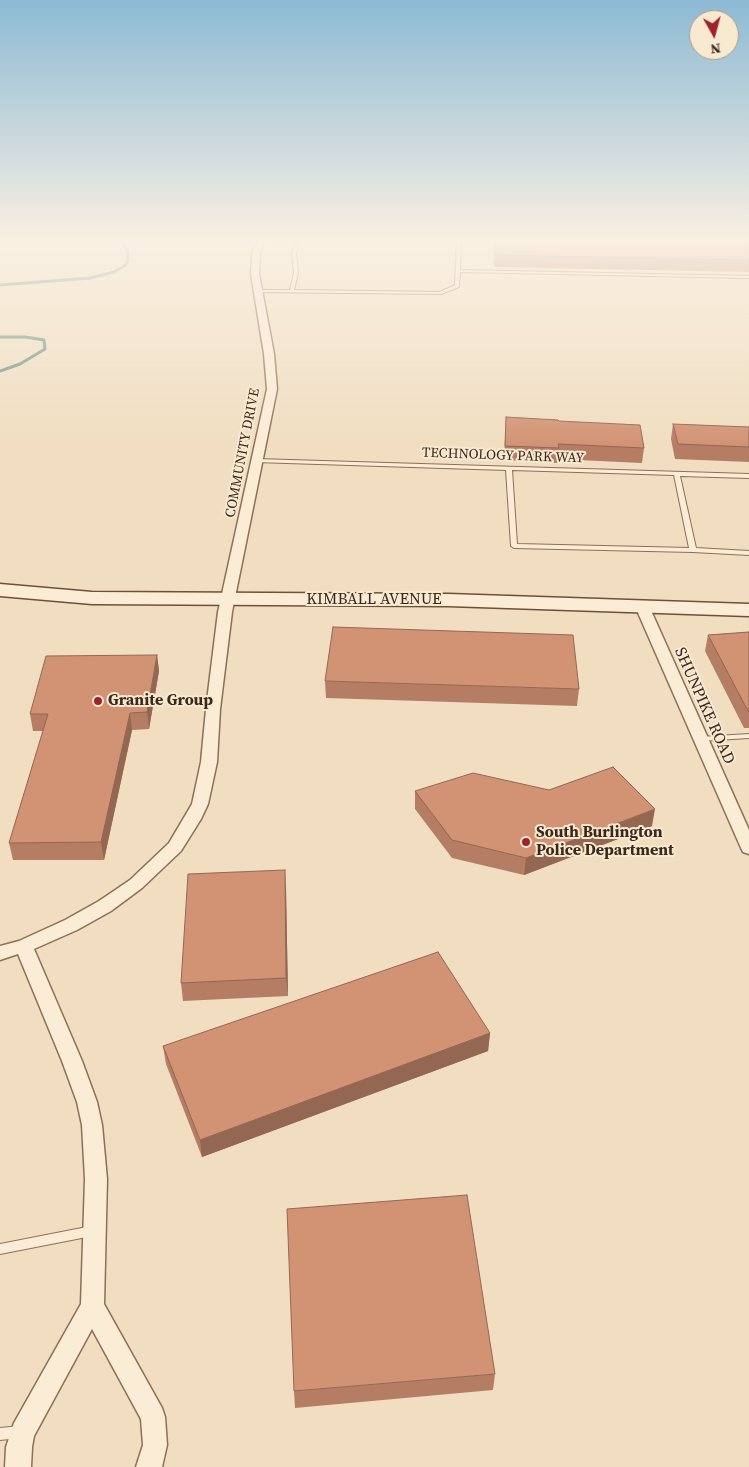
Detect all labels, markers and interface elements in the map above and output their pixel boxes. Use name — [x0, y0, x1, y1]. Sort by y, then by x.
north arrow — [689, 10, 739, 60]
text: N — [709, 38, 722, 59]
street label: COMMUNITY DRIVE — [222, 387, 264, 519]
street label: TECHNOLOGY PARK WAY — [422, 445, 584, 467]
street label: KIMBALL AVENUE — [306, 590, 442, 610]
street label: SHUNPIKE ROAD — [670, 645, 738, 767]
place label: Granite Group — [108, 691, 213, 711]
marker: Granite Group — [92, 695, 104, 707]
place label: South Burlington Police Department — [536, 823, 674, 861]
marker: South Burlington Police Department — [520, 836, 532, 848]

